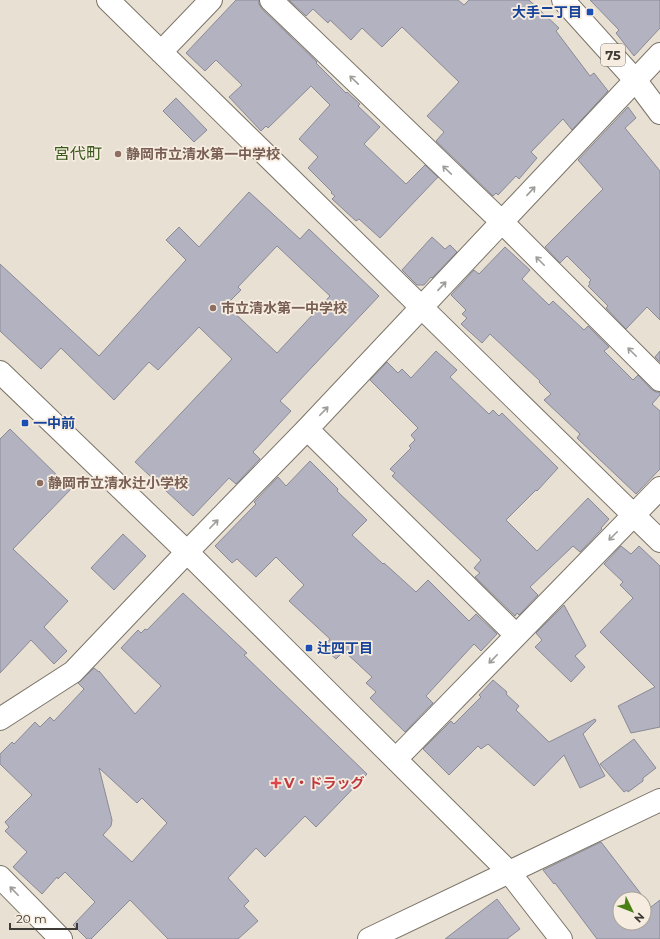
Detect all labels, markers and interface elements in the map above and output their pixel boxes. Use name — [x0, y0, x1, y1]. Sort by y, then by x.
place label: 大手二丁目 — [512, 3, 582, 21]
marker: 大手二丁目 — [585, 7, 595, 17]
road number: 75 — [601, 44, 625, 66]
one-way arrow — [349, 75, 359, 85]
district label: 宮代町 — [54, 144, 102, 163]
place label: 静岡市立清水第一中学校 — [126, 145, 280, 163]
marker: 静岡市立清水第一中学校 — [113, 149, 123, 159]
one-way arrow — [442, 165, 452, 175]
one-way arrow — [526, 186, 536, 196]
one-way arrow — [535, 256, 545, 266]
one-way arrow — [437, 281, 447, 291]
place label: 市立清水第一中学校 — [221, 299, 347, 317]
marker: 市立清水第一中学校 — [208, 303, 218, 313]
one-way arrow — [627, 347, 637, 357]
one-way arrow — [319, 406, 329, 416]
place label: 一中前 — [33, 414, 75, 432]
marker: 一中前 — [20, 418, 30, 428]
place label: 静岡市立清水辻小学校 — [48, 474, 188, 492]
marker: 静岡市立清水辻小学校 — [35, 478, 45, 488]
one-way arrow — [209, 519, 219, 529]
one-way arrow — [608, 531, 618, 541]
place label: 辻四丁目 — [317, 639, 373, 657]
marker: 辻四丁目 — [304, 643, 314, 653]
one-way arrow — [488, 654, 498, 664]
place label: V・ドラッグ — [283, 774, 364, 792]
marker: V・ドラッグ — [271, 778, 281, 788]
one-way arrow — [9, 886, 19, 896]
north arrow — [612, 891, 652, 931]
scale bar — [10, 905, 77, 931]
text: N — [631, 910, 647, 926]
text: 20 m — [16, 911, 47, 926]

